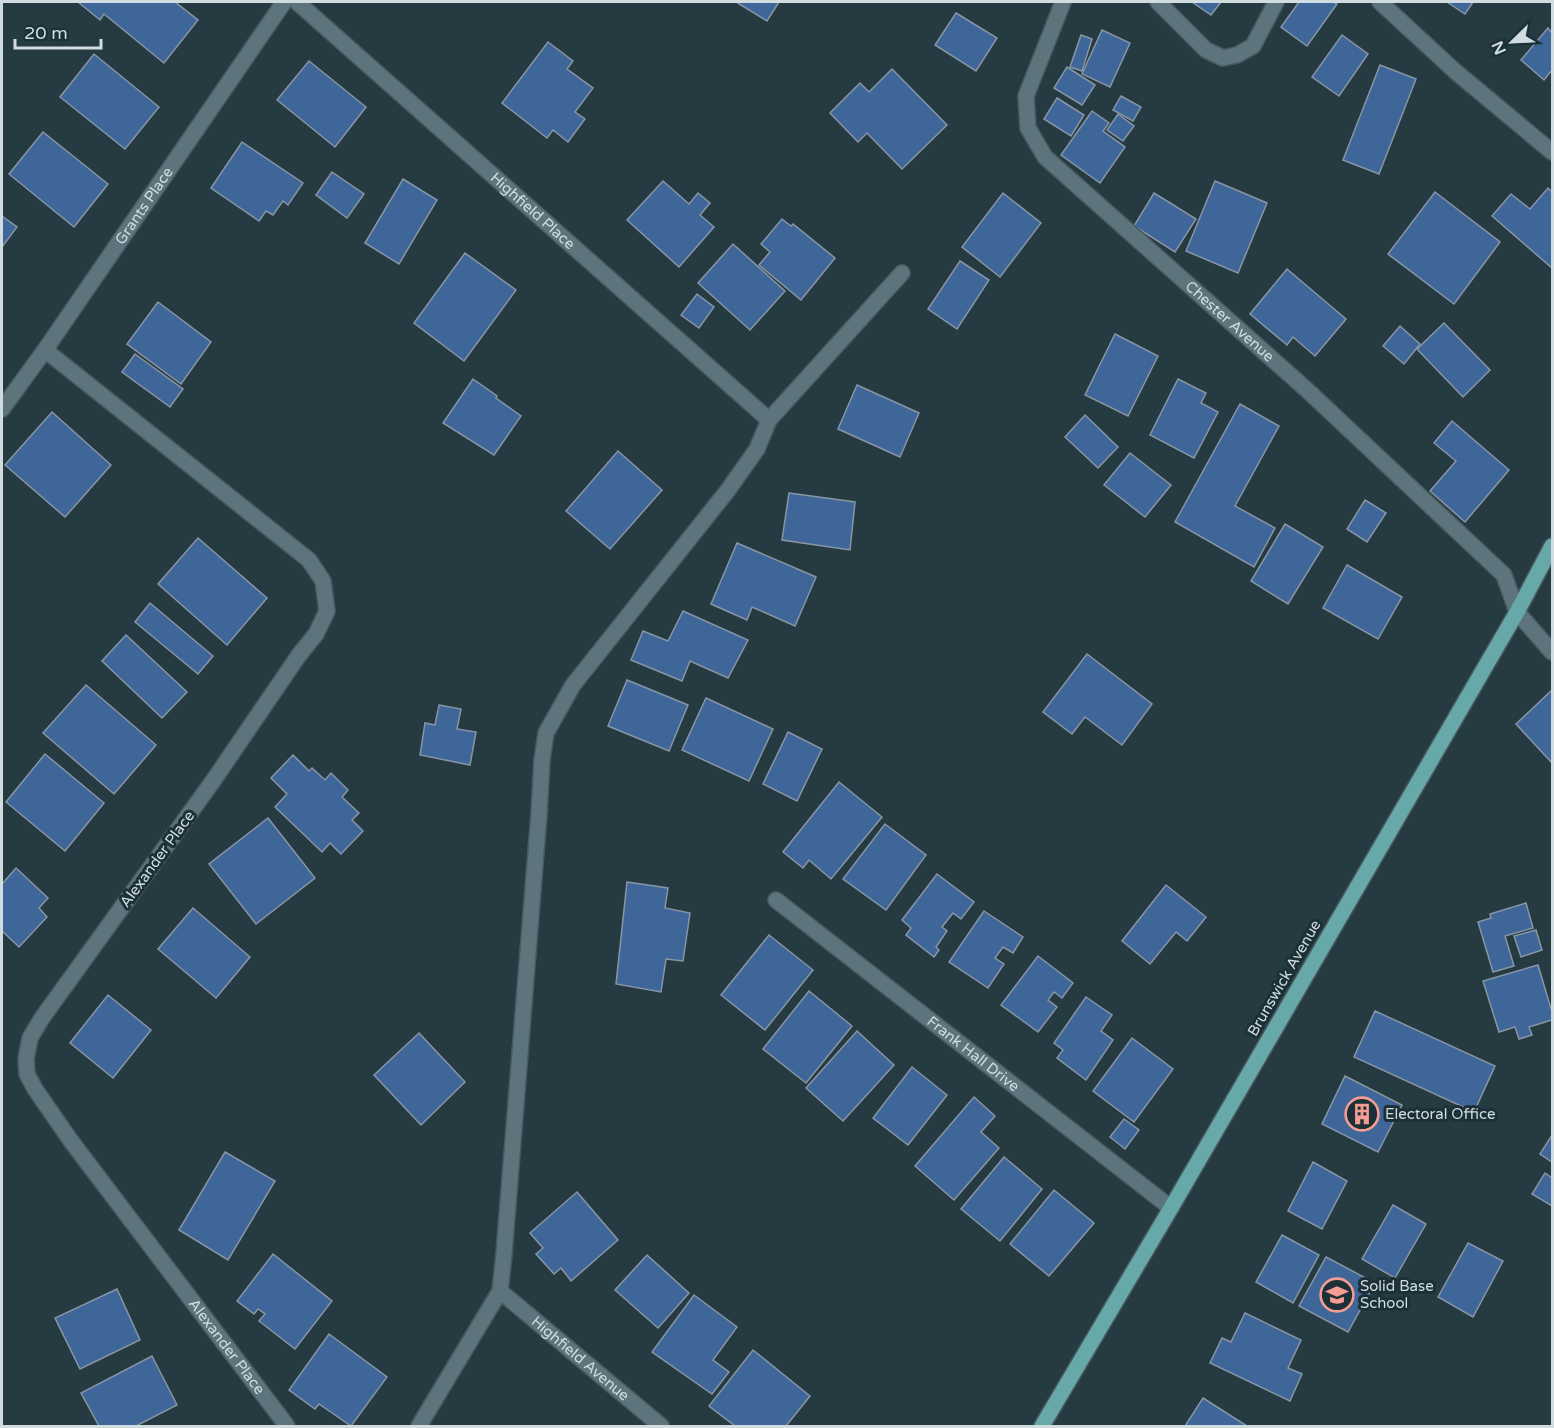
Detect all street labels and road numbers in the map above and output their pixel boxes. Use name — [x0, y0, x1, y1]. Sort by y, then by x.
street label: Grants Place — [111, 164, 177, 248]
street label: Highfield Place — [487, 169, 579, 253]
street label: Chester Avenue — [1182, 277, 1278, 366]
street label: Alexander Place — [116, 807, 198, 911]
street label: Brunswick Avenue — [1243, 917, 1325, 1039]
street label: Frank Hall Drive — [923, 1012, 1023, 1095]
street label: Alexander Place — [185, 1295, 269, 1398]
street label: Highfield Avenue — [528, 1312, 633, 1405]

